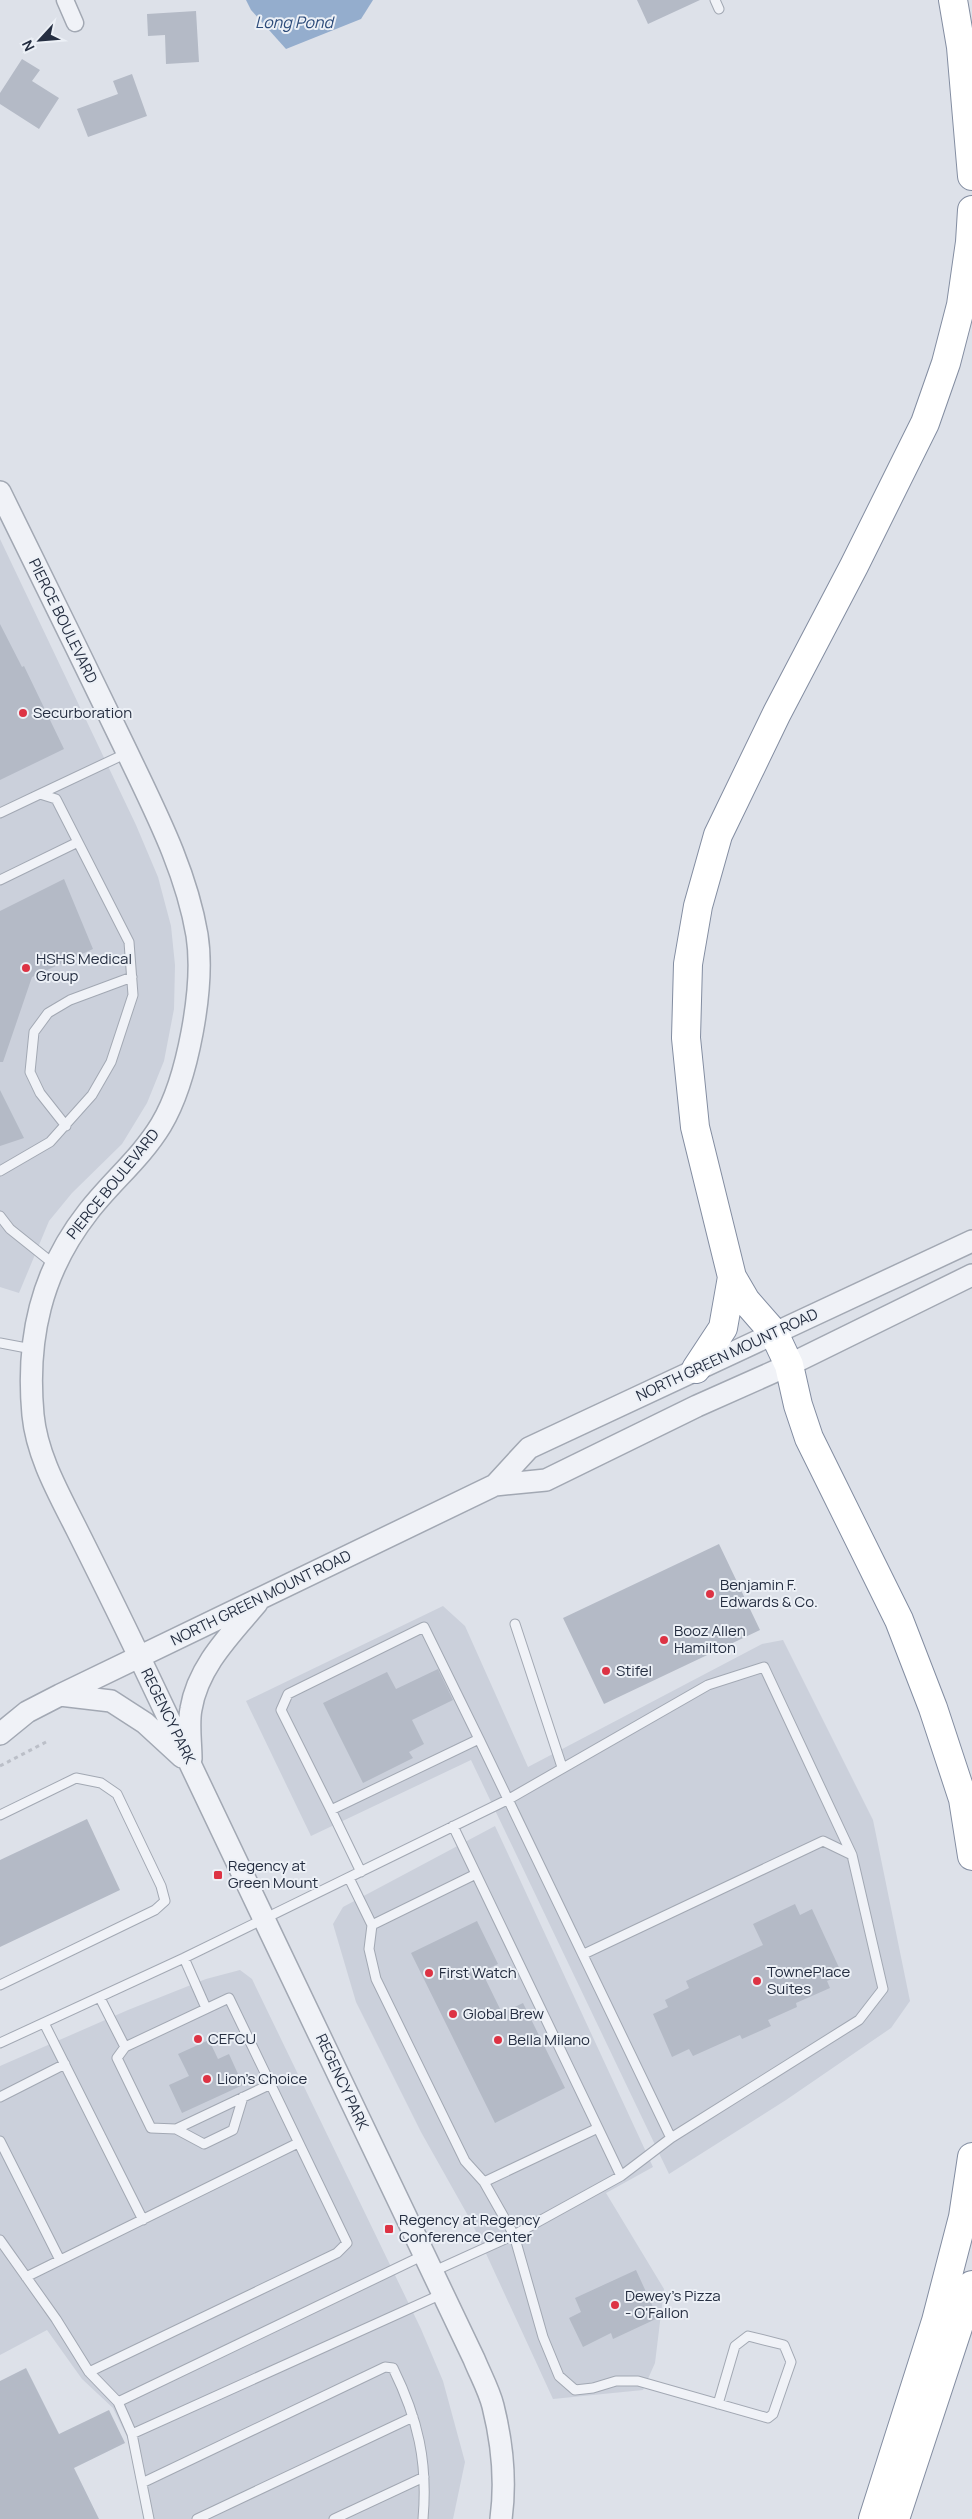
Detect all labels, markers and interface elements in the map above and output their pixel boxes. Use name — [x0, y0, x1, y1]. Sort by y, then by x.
water label: Long Pond — [255, 11, 335, 33]
north arrow — [15, 15, 65, 65]
text: N — [17, 37, 39, 55]
street label: PIERCE BOULEVARD — [24, 555, 103, 687]
place label: Securboration — [33, 702, 132, 723]
marker: Securboration — [17, 707, 29, 719]
place label: HSHS Medical Group — [36, 948, 132, 986]
marker: HSHS Medical Group — [20, 962, 32, 974]
street label: PIERCE BOULEVARD — [61, 1124, 164, 1243]
street label: NORTH GREEN MOUNT ROAD — [632, 1303, 821, 1406]
street label: NORTH GREEN MOUNT ROAD — [167, 1545, 355, 1651]
place label: Benjamin F. Edwards & Co. — [720, 1574, 818, 1612]
marker: Benjamin F. Edwards & Co. — [704, 1588, 716, 1600]
place label: Booz Allen Hamilton — [674, 1620, 746, 1658]
marker: Booz Allen Hamilton — [658, 1634, 670, 1646]
place label: Stifel — [616, 1660, 652, 1681]
street label: REGENCY PARK — [136, 1664, 201, 1767]
marker: Stifel — [600, 1665, 612, 1677]
place label: Regency at Green Mount — [228, 1855, 318, 1893]
marker: Regency at Green Mount — [212, 1869, 224, 1881]
place label: TownePlace Suites — [767, 1961, 850, 1999]
place label: First Watch — [439, 1962, 517, 1983]
marker: First Watch — [423, 1967, 435, 1979]
marker: TownePlace Suites — [751, 1975, 763, 1987]
place label: Global Brew — [463, 2003, 545, 2024]
marker: Global Brew — [447, 2008, 459, 2020]
place label: CEFCU — [208, 2028, 256, 2049]
place label: Bella Milano — [508, 2029, 590, 2050]
street label: REGENCY PARK — [311, 2030, 374, 2134]
marker: CEFCU — [192, 2033, 204, 2045]
marker: Bella Milano — [492, 2034, 504, 2046]
place label: Lion's Choice — [217, 2068, 307, 2089]
marker: Lion's Choice — [201, 2073, 213, 2085]
place label: Regency at Regency Conference Center — [399, 2209, 540, 2247]
marker: Regency at Regency Conference Center — [383, 2223, 395, 2235]
place label: Dewey's Pizza - O'Fallon — [625, 2285, 721, 2323]
marker: Dewey's Pizza - O'Fallon — [609, 2299, 621, 2311]

